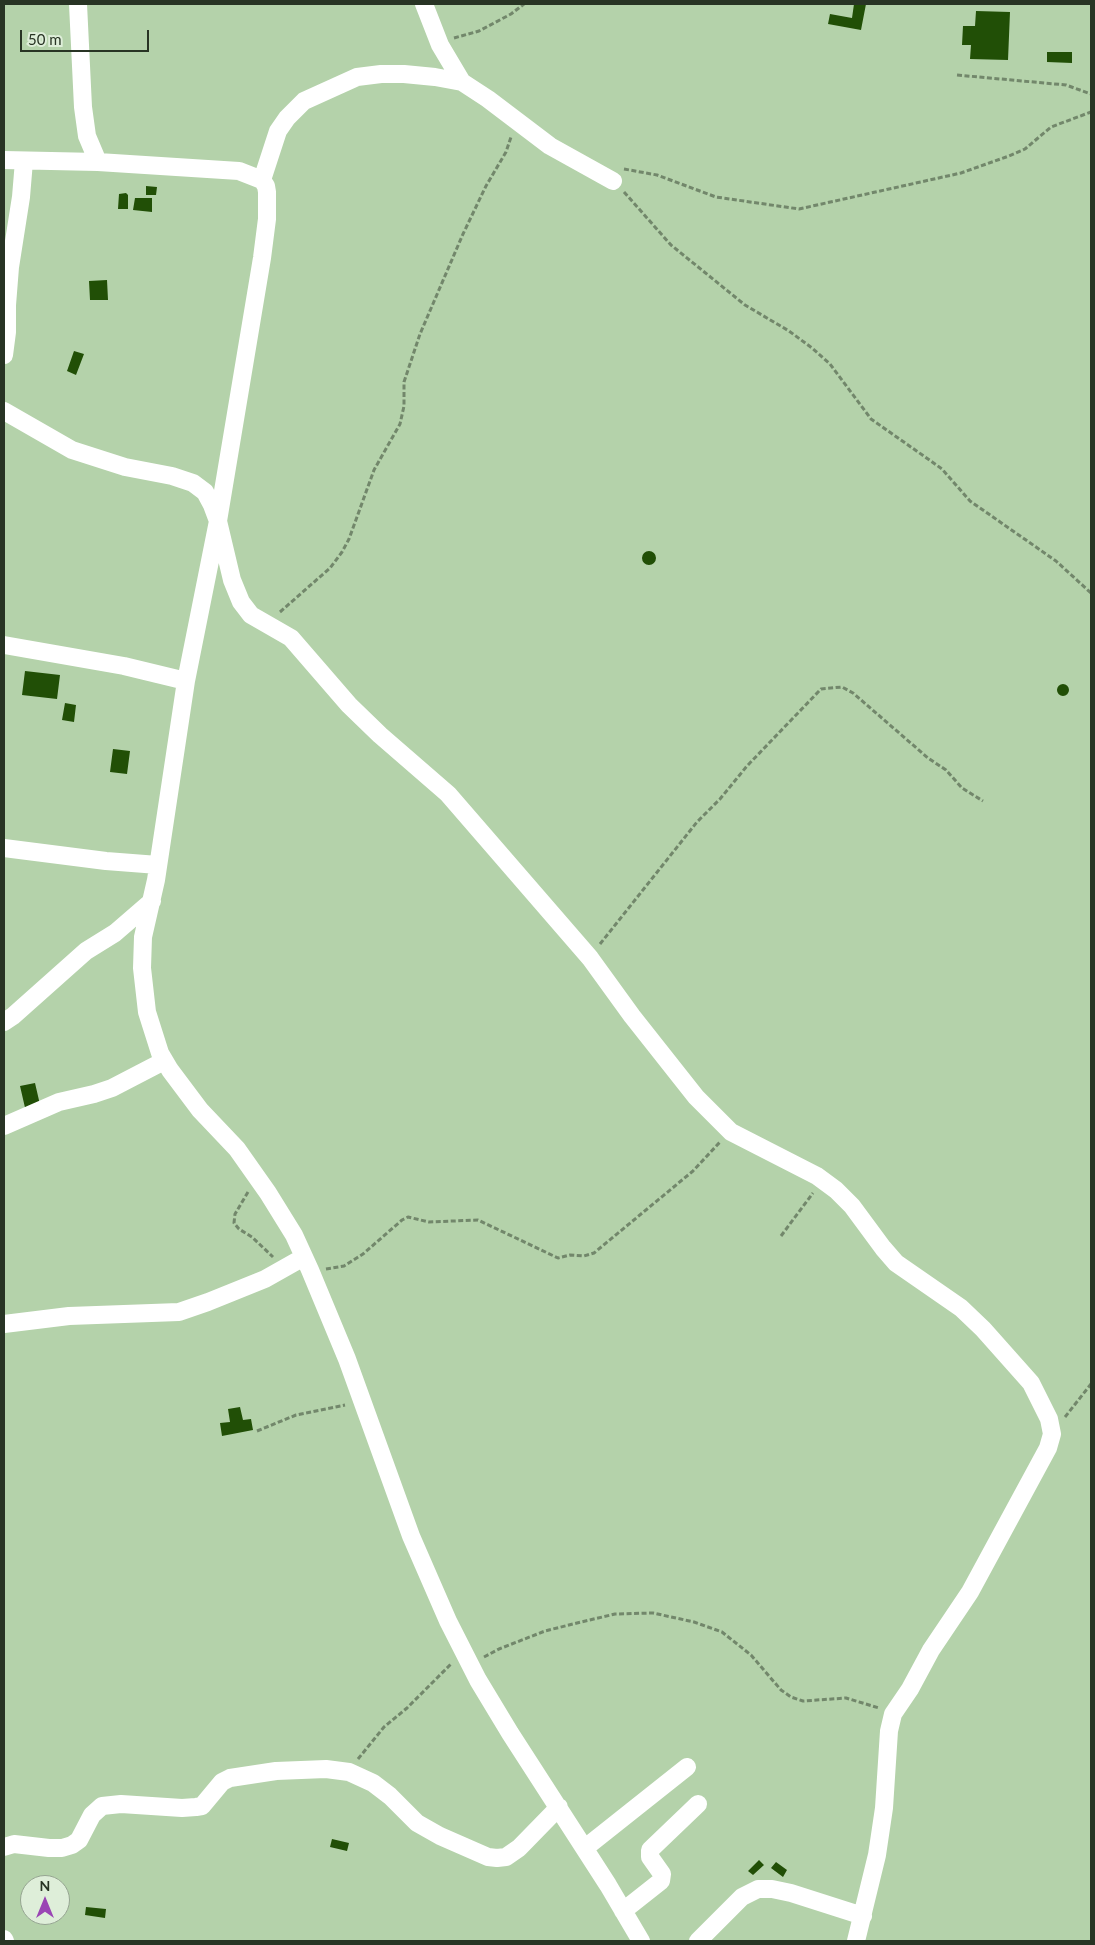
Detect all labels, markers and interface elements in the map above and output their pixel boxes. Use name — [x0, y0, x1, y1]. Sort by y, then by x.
scale bar — [22, 20, 151, 52]
text: 50 m — [28, 30, 62, 48]
north arrow — [20, 1875, 70, 1925]
text: N — [40, 1877, 50, 1894]

